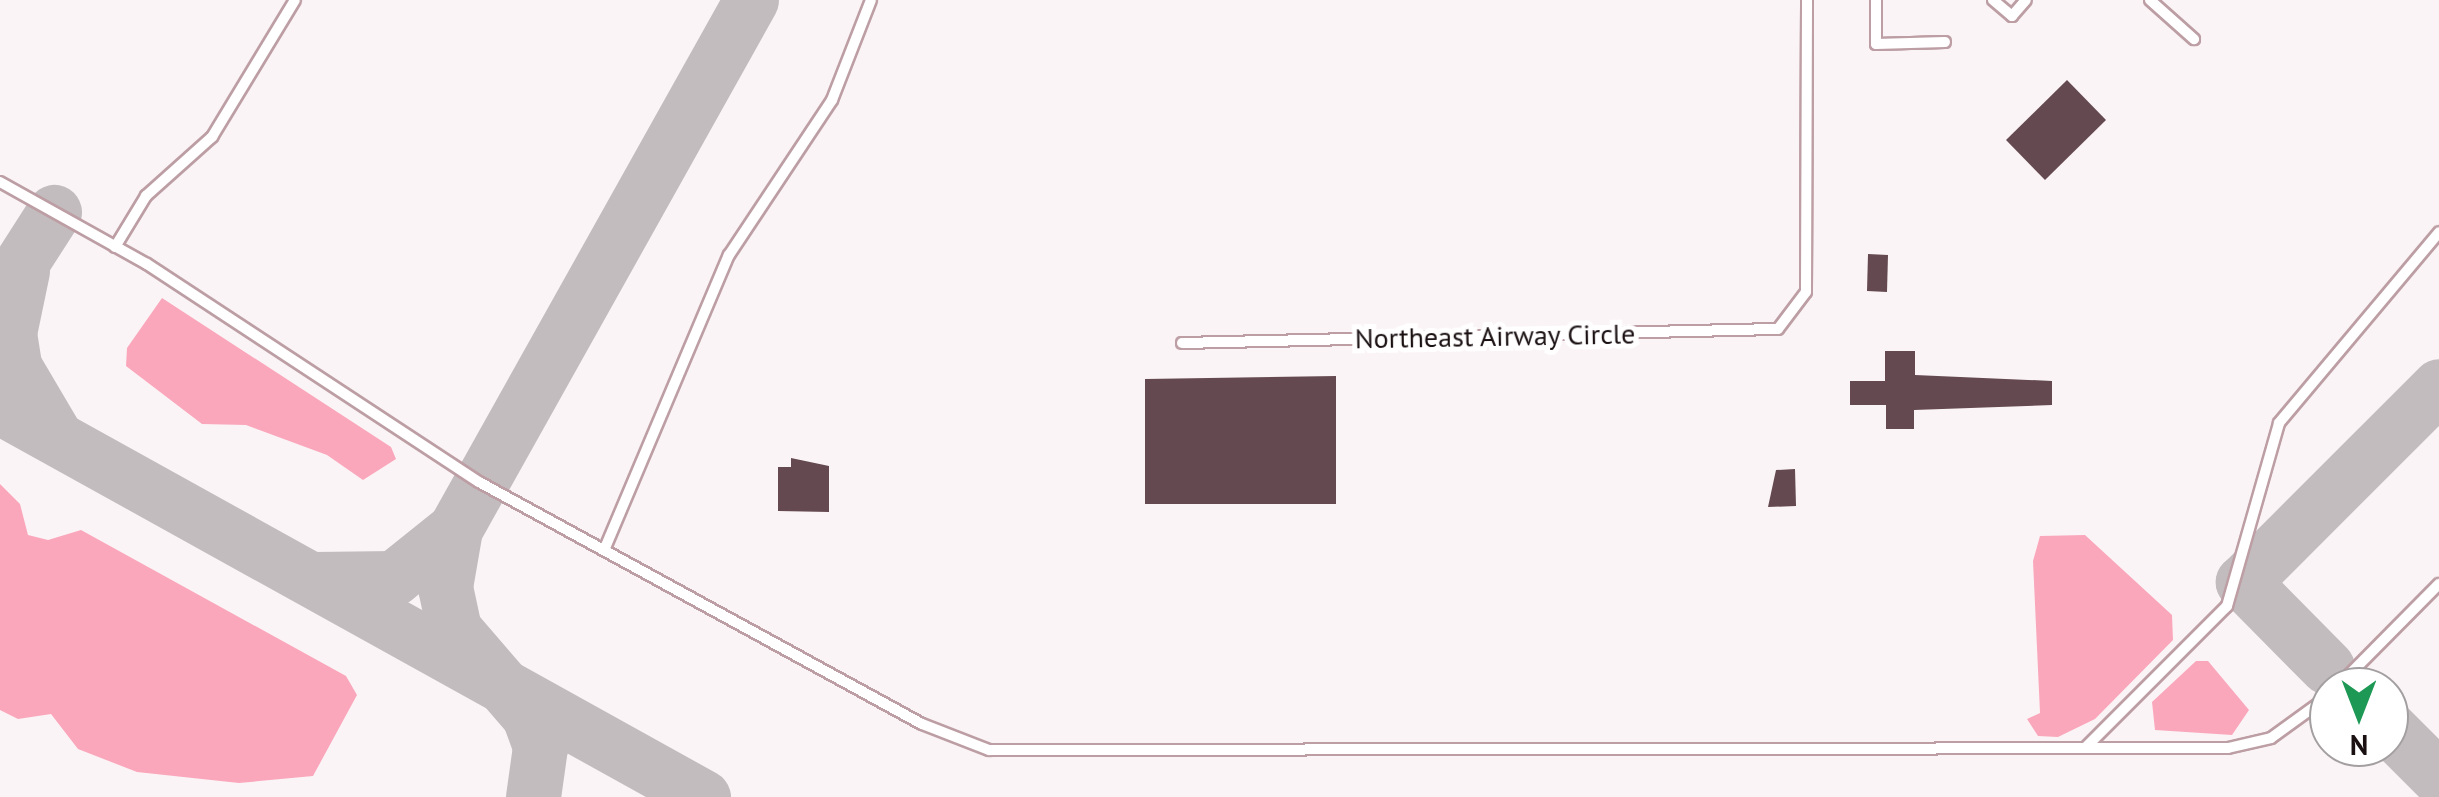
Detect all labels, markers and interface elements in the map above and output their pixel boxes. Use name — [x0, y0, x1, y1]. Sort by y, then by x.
street label: Northeast Airway Circle — [1354, 317, 1636, 355]
north arrow — [2309, 667, 2409, 767]
text: N — [2350, 727, 2368, 764]

